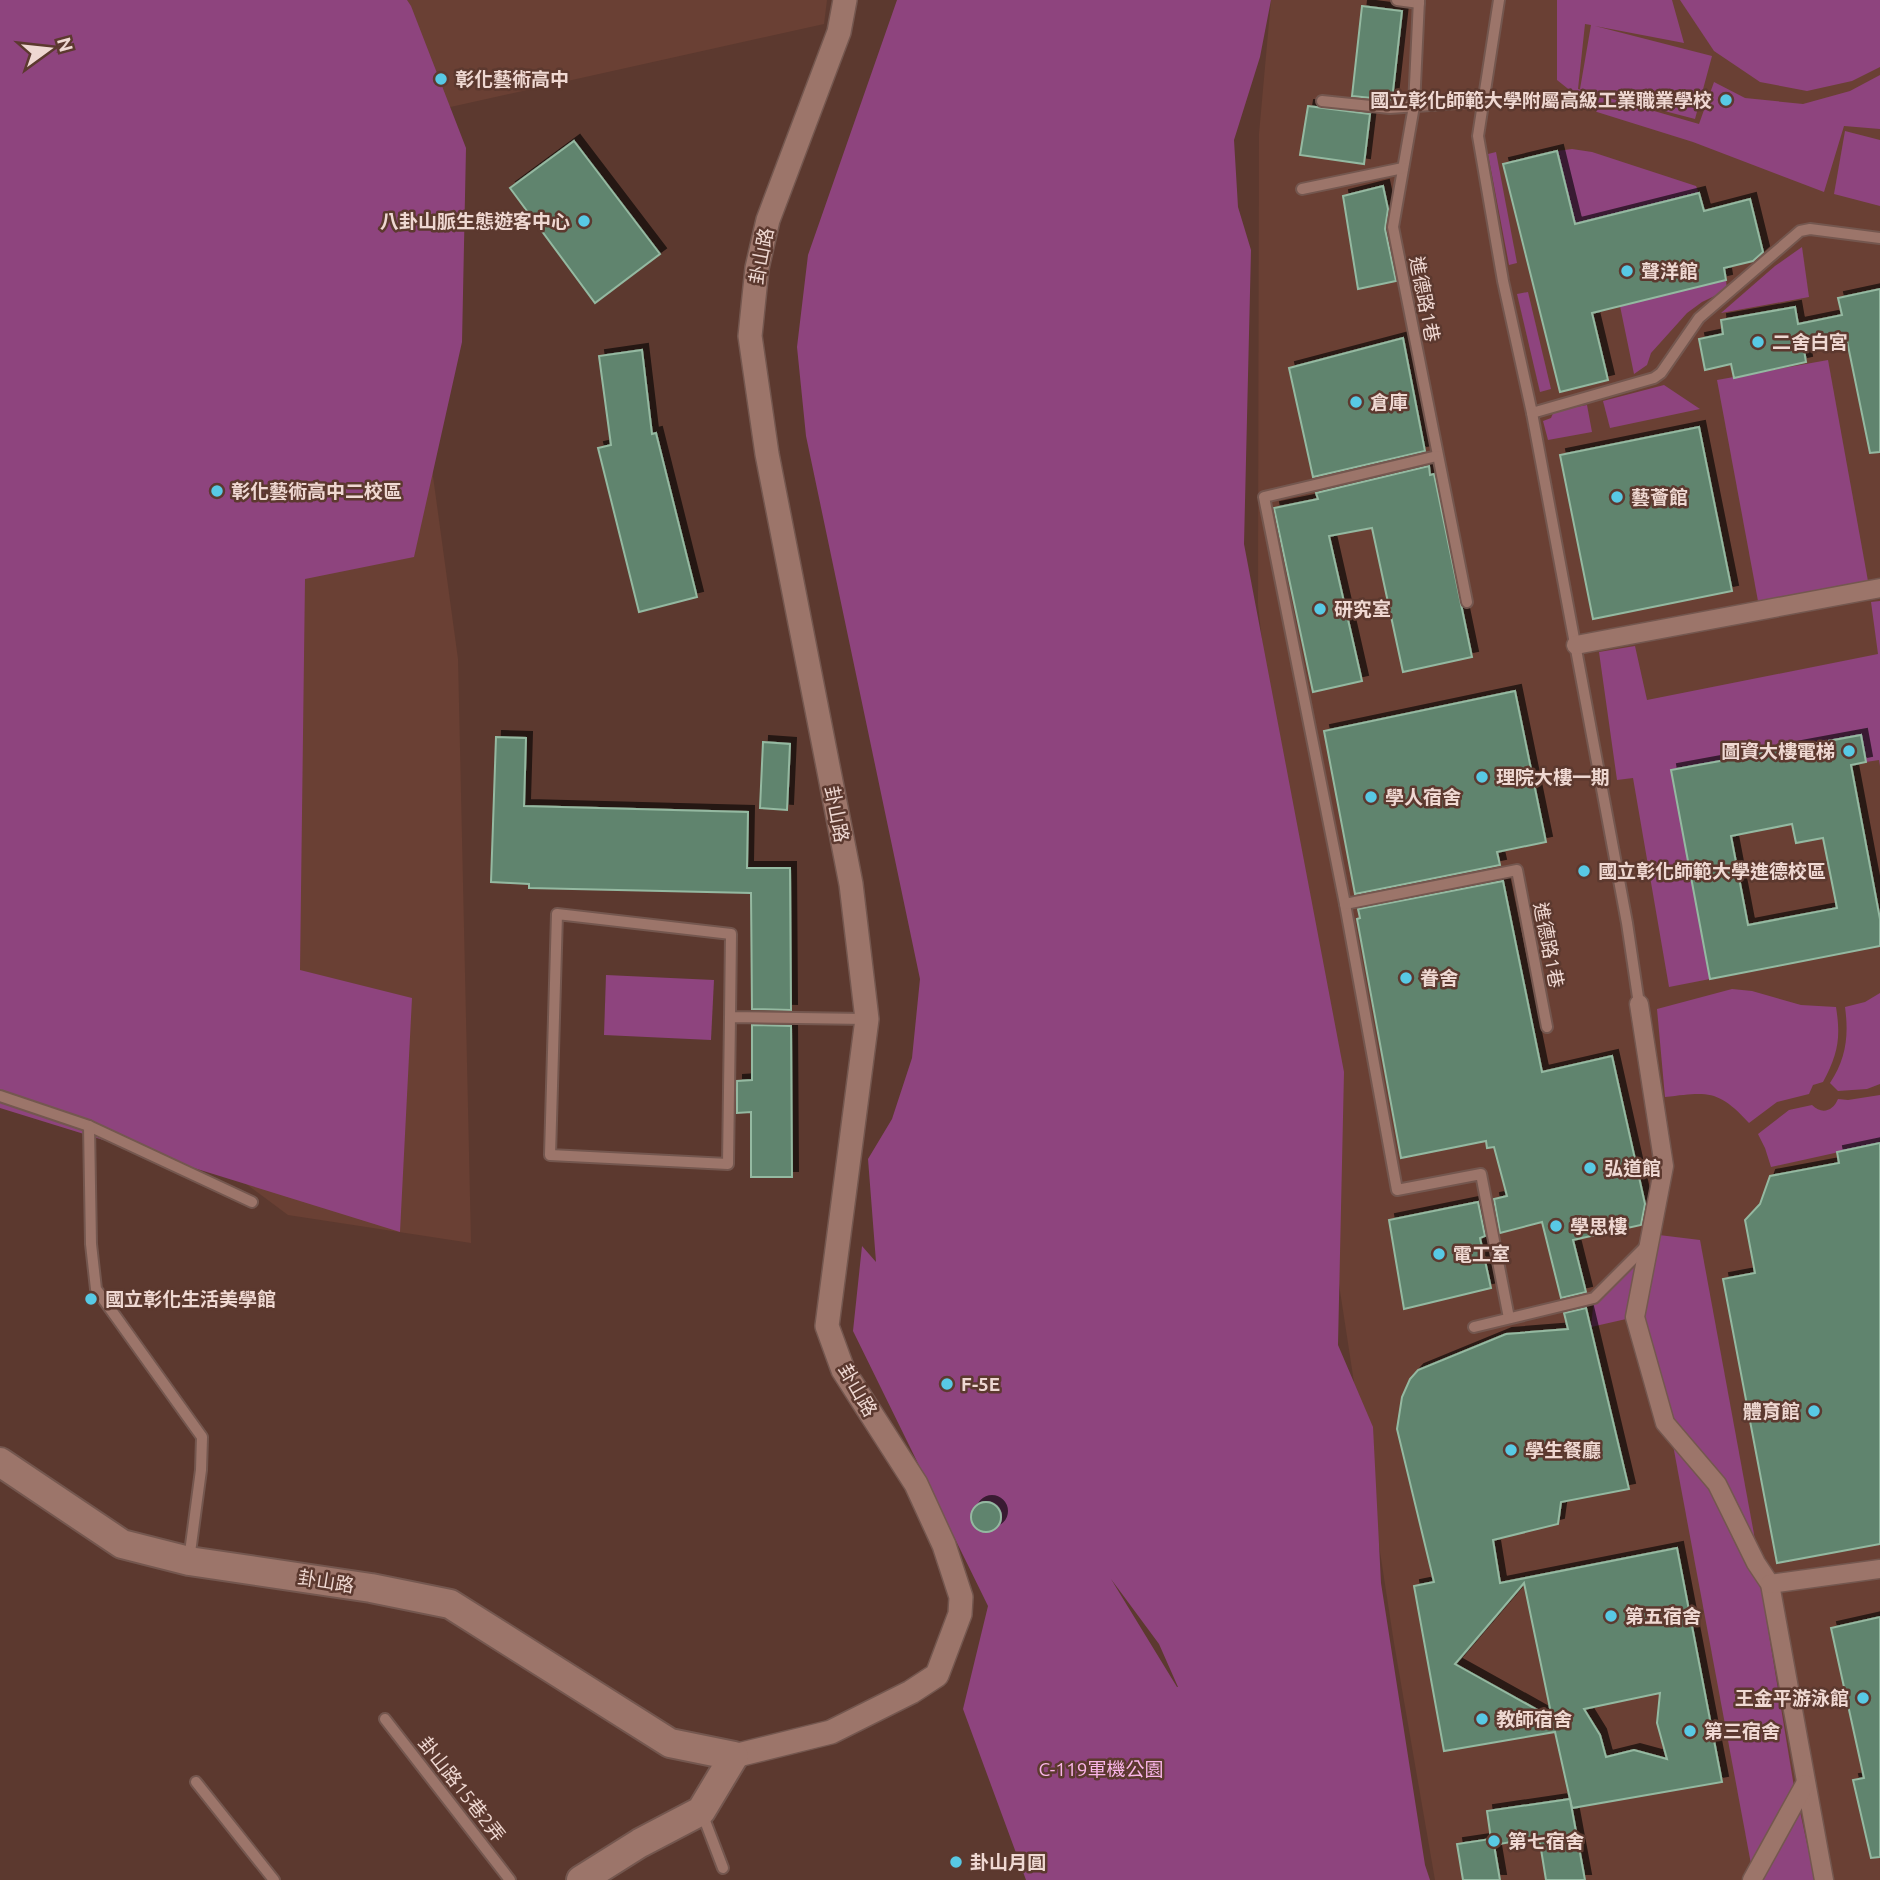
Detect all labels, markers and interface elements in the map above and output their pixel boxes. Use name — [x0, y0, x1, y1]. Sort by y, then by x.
north arrow — [14, 14, 84, 84]
text: N — [53, 35, 78, 54]
place label: 彰化藝術高中 — [455, 68, 569, 90]
marker: 彰化藝術高中 — [433, 71, 449, 87]
place label: 國立彰化師範大學附屬高級工業職業學校 — [1370, 89, 1712, 111]
marker: 國立彰化師範大學附屬高級工業職業學校 — [1718, 92, 1734, 108]
place label: 八卦山脈生態遊客中心 — [380, 210, 570, 232]
marker: 八卦山脈生態遊客中心 — [576, 213, 592, 229]
street label: 卦山路 — [745, 226, 777, 286]
street label: 進德路1巷 — [1406, 254, 1444, 344]
place label: 聲洋館 — [1641, 260, 1698, 282]
marker: 聲洋館 — [1619, 263, 1635, 279]
place label: 二舍白宮 — [1772, 331, 1848, 353]
marker: 二舍白宮 — [1750, 334, 1766, 350]
place label: 倉庫 — [1370, 391, 1408, 413]
marker: 倉庫 — [1348, 394, 1364, 410]
place label: 彰化藝術高中二校區 — [231, 480, 402, 502]
marker: 彰化藝術高中二校區 — [209, 483, 225, 499]
place label: 藝薈館 — [1631, 486, 1688, 508]
marker: 藝薈館 — [1609, 489, 1625, 505]
place label: 研究室 — [1334, 598, 1391, 620]
marker: 研究室 — [1312, 601, 1328, 617]
place label: 圖資大樓電梯 — [1721, 740, 1835, 762]
marker: 圖資大樓電梯 — [1841, 743, 1857, 759]
place label: 理院大樓一期 — [1496, 766, 1610, 788]
marker: 理院大樓一期 — [1474, 769, 1490, 785]
street label: 卦山路 — [821, 784, 853, 844]
place label: 學人宿舍 — [1385, 786, 1461, 808]
marker: 學人宿舍 — [1363, 789, 1379, 805]
place label: 國立彰化師範大學進德校區 — [1598, 860, 1826, 882]
marker: 國立彰化師範大學進德校區 — [1576, 863, 1592, 879]
street label: 進德路1巷 — [1530, 900, 1568, 990]
place label: 眷舍 — [1420, 967, 1458, 989]
marker: 眷舍 — [1398, 970, 1414, 986]
place label: 弘道館 — [1604, 1157, 1661, 1179]
marker: 弘道館 — [1582, 1160, 1598, 1176]
place label: 學思樓 — [1570, 1215, 1627, 1237]
marker: 學思樓 — [1548, 1218, 1564, 1234]
place label: 電工室 — [1453, 1243, 1510, 1265]
marker: 電工室 — [1431, 1246, 1447, 1262]
place label: 國立彰化生活美學館 — [105, 1288, 276, 1310]
marker: 國立彰化生活美學館 — [83, 1291, 99, 1307]
street label: 卦山路 — [834, 1360, 882, 1420]
place label: F-5E — [961, 1373, 1000, 1395]
marker: F-5E — [939, 1376, 955, 1392]
place label: 體育館 — [1743, 1400, 1800, 1422]
marker: 體育館 — [1806, 1403, 1822, 1419]
place label: 學生餐廳 — [1525, 1439, 1601, 1461]
marker: 學生餐廳 — [1503, 1442, 1519, 1458]
street label: 卦山路 — [296, 1566, 356, 1596]
place label: 第五宿舍 — [1625, 1605, 1701, 1627]
marker: 第五宿舍 — [1603, 1608, 1619, 1624]
place label: 王金平游泳館 — [1735, 1687, 1849, 1709]
marker: 王金平游泳館 — [1855, 1690, 1871, 1706]
place label: 教師宿舍 — [1496, 1708, 1572, 1730]
marker: 教師宿舍 — [1474, 1711, 1490, 1727]
place label: 第三宿舍 — [1704, 1720, 1780, 1742]
marker: 第三宿舍 — [1682, 1723, 1698, 1739]
street label: 卦山路15巷2弄 — [414, 1732, 510, 1846]
park label: C-119軍機公園 — [1039, 1758, 1163, 1780]
place label: 第七宿舍 — [1508, 1830, 1584, 1852]
marker: 第七宿舍 — [1486, 1833, 1502, 1849]
place label: 卦山月圓 — [970, 1851, 1046, 1873]
marker: 卦山月圓 — [948, 1854, 964, 1870]

